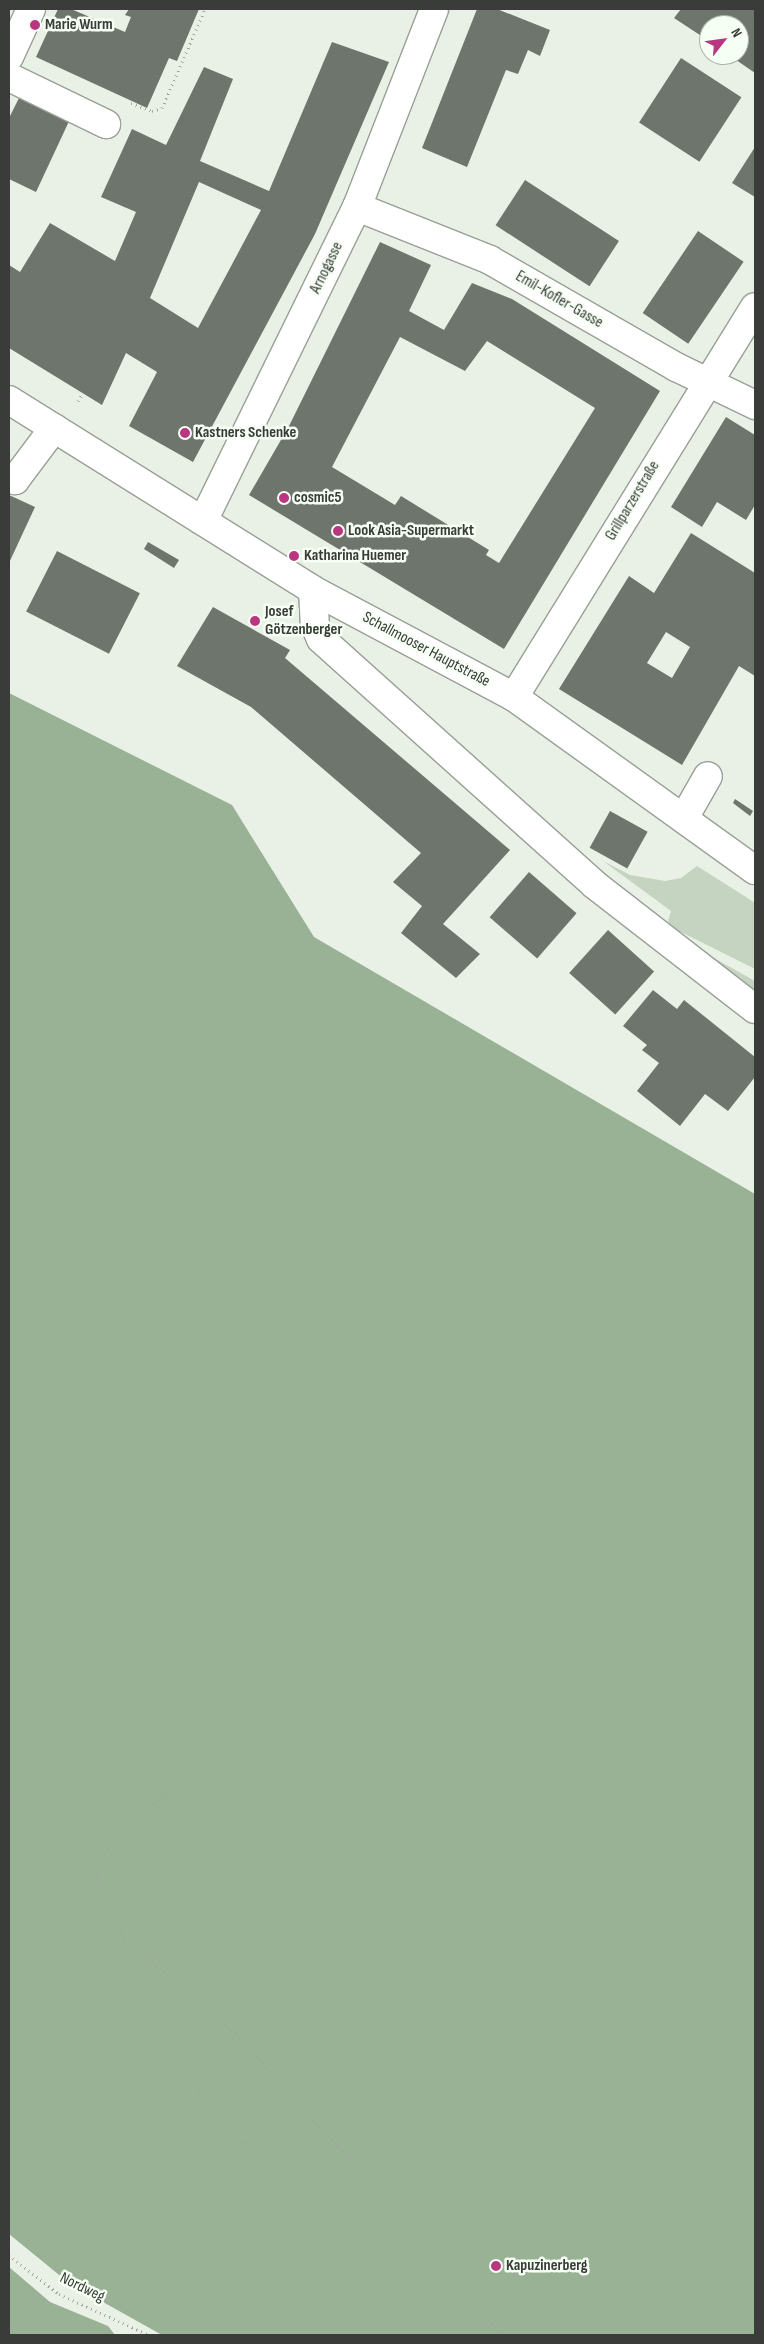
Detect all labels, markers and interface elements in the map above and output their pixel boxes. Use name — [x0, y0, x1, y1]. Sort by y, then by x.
place label: Marie Wurm — [45, 15, 113, 35]
north arrow — [699, 15, 749, 65]
marker: Marie Wurm — [29, 19, 41, 31]
text: N — [727, 25, 746, 40]
street label: Arnogasse — [306, 239, 348, 297]
street label: Emil-Kofler-Gasse — [512, 267, 606, 333]
place label: Kastners Schenke — [195, 423, 296, 443]
marker: Kastners Schenke — [179, 427, 191, 439]
street label: Grillparzerstraße — [602, 458, 664, 544]
place label: cosmic5 — [294, 488, 341, 508]
marker: cosmic5 — [278, 492, 290, 504]
place label: Look Asia-Supermarkt — [348, 521, 474, 541]
marker: Look Asia-Supermarkt — [332, 525, 344, 537]
place label: Katharina Huemer — [304, 546, 406, 566]
marker: Katharina Huemer — [288, 550, 300, 562]
place label: Josef Götzenberger — [265, 602, 342, 640]
street label: Schallmooser Hauptstraße — [359, 608, 493, 692]
marker: Josef Götzenberger — [249, 615, 261, 627]
place label: Kapuzinerberg — [506, 2256, 588, 2276]
marker: Kapuzinerberg — [490, 2260, 502, 2272]
street label: Nordweg — [56, 2269, 108, 2307]

